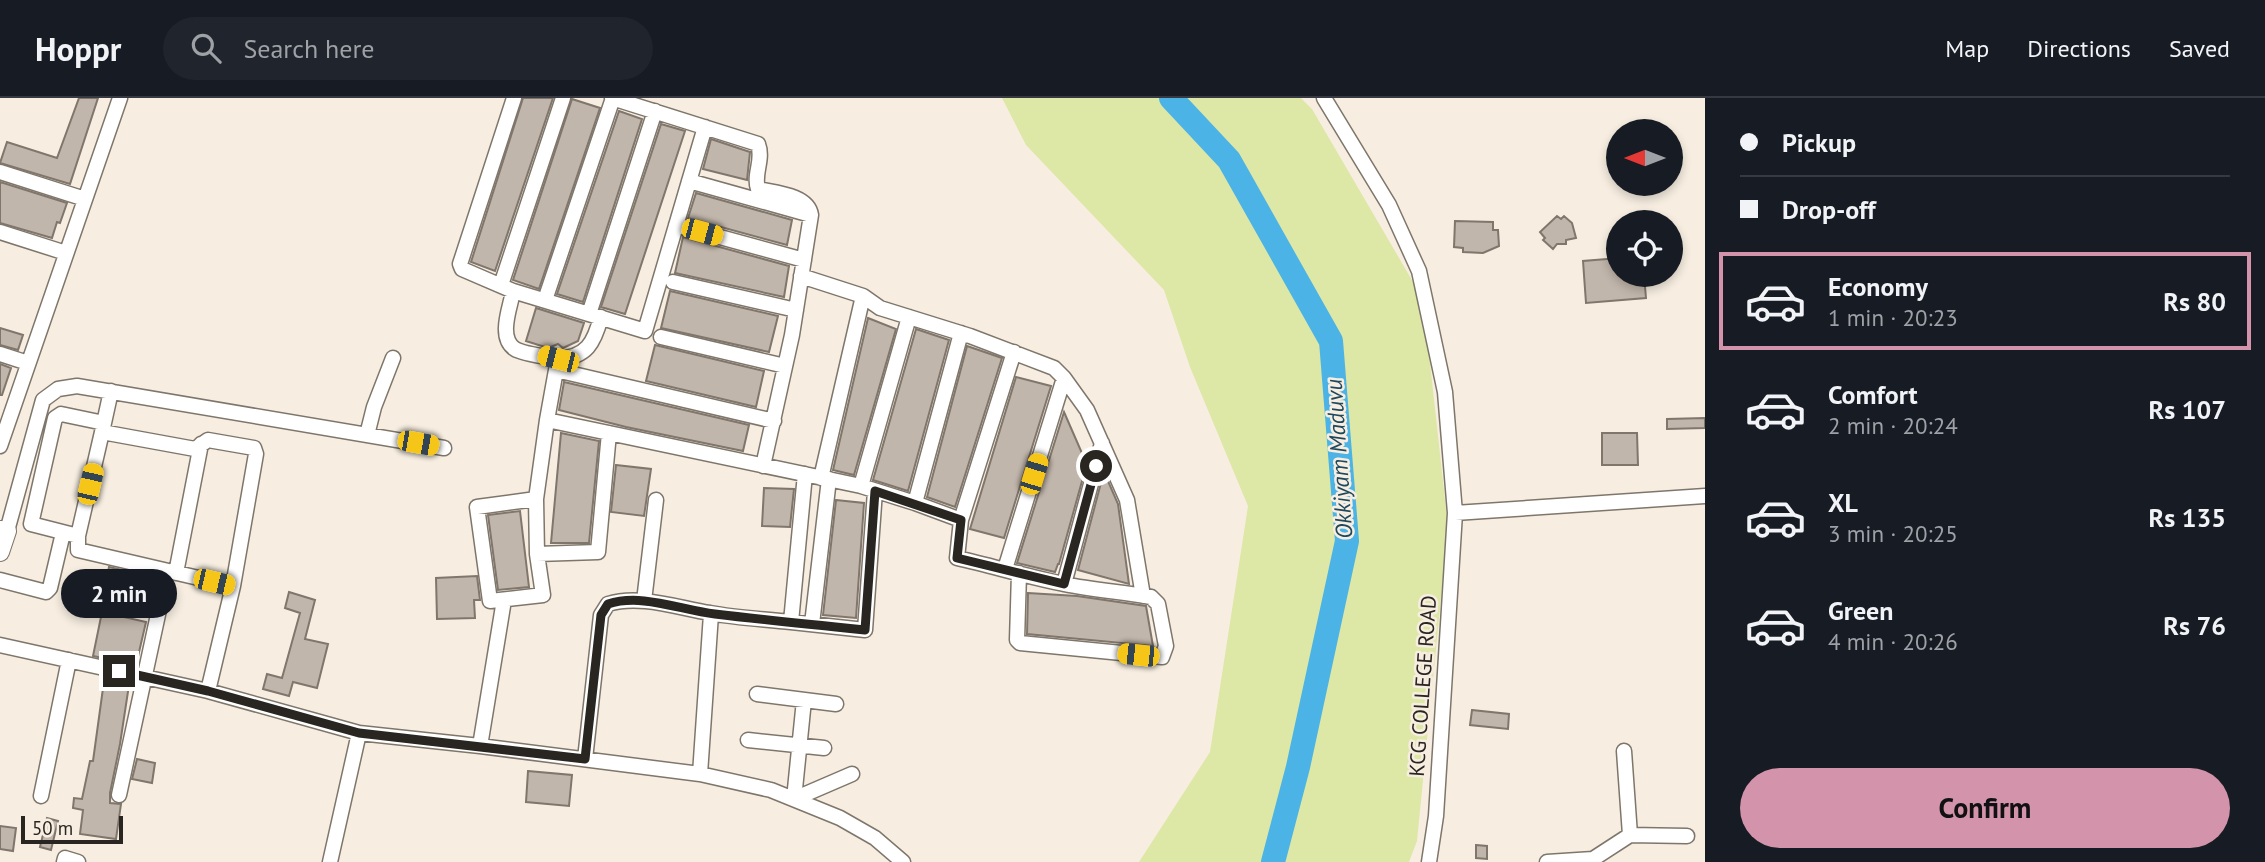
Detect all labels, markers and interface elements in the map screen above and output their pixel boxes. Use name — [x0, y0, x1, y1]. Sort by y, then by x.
search box — [163, 17, 653, 80]
text: Hoppr — [35, 27, 121, 70]
icon: search — [187, 29, 225, 67]
text: Search here — [243, 32, 375, 65]
text: Map — [1945, 33, 1989, 64]
text: Directions — [2027, 33, 2131, 64]
text: Saved — [2169, 33, 2230, 64]
north arrow — [1606, 119, 1684, 196]
map controls — [1606, 119, 1683, 287]
text: Pickup — [1782, 126, 1856, 159]
text: Drop-off — [1782, 193, 1876, 226]
button: locate — [1606, 210, 1683, 287]
car — [679, 216, 726, 248]
icon: car — [1744, 270, 1807, 333]
text: Economy — [1828, 270, 1928, 303]
text: Rs 80 — [2163, 285, 2226, 318]
text: 1 min · 20:23 — [1828, 303, 1958, 332]
car — [536, 344, 581, 374]
water label: Okkiyam Maduvu — [1318, 378, 1359, 540]
icon: car — [1744, 378, 1807, 441]
text: Comfort — [1828, 378, 1918, 411]
text: Rs 107 — [2149, 393, 2226, 426]
text: 2 min · 20:24 — [1828, 411, 1958, 440]
car — [396, 429, 441, 457]
route start — [1080, 450, 1112, 482]
car — [1018, 451, 1051, 497]
car — [76, 461, 105, 507]
icon: car — [1744, 486, 1807, 549]
text: XL — [1828, 486, 1858, 519]
text: Rs 135 — [2149, 501, 2226, 534]
text: 3 min · 20:25 — [1828, 519, 1958, 548]
car — [192, 567, 237, 597]
callout: 2 min — [61, 570, 177, 618]
text: 2 min — [91, 579, 147, 608]
street label: KCG COLLEGE ROAD — [1403, 594, 1442, 777]
icon: car — [1744, 594, 1807, 657]
text: Green — [1828, 594, 1893, 627]
text: Rs 76 — [2163, 609, 2226, 642]
text: 4 min · 20:26 — [1828, 627, 1958, 656]
car — [1117, 642, 1160, 668]
route end — [103, 655, 135, 687]
button: Confirm — [1740, 768, 2230, 848]
scale bar — [21, 813, 122, 845]
text: 50 m — [32, 816, 73, 840]

